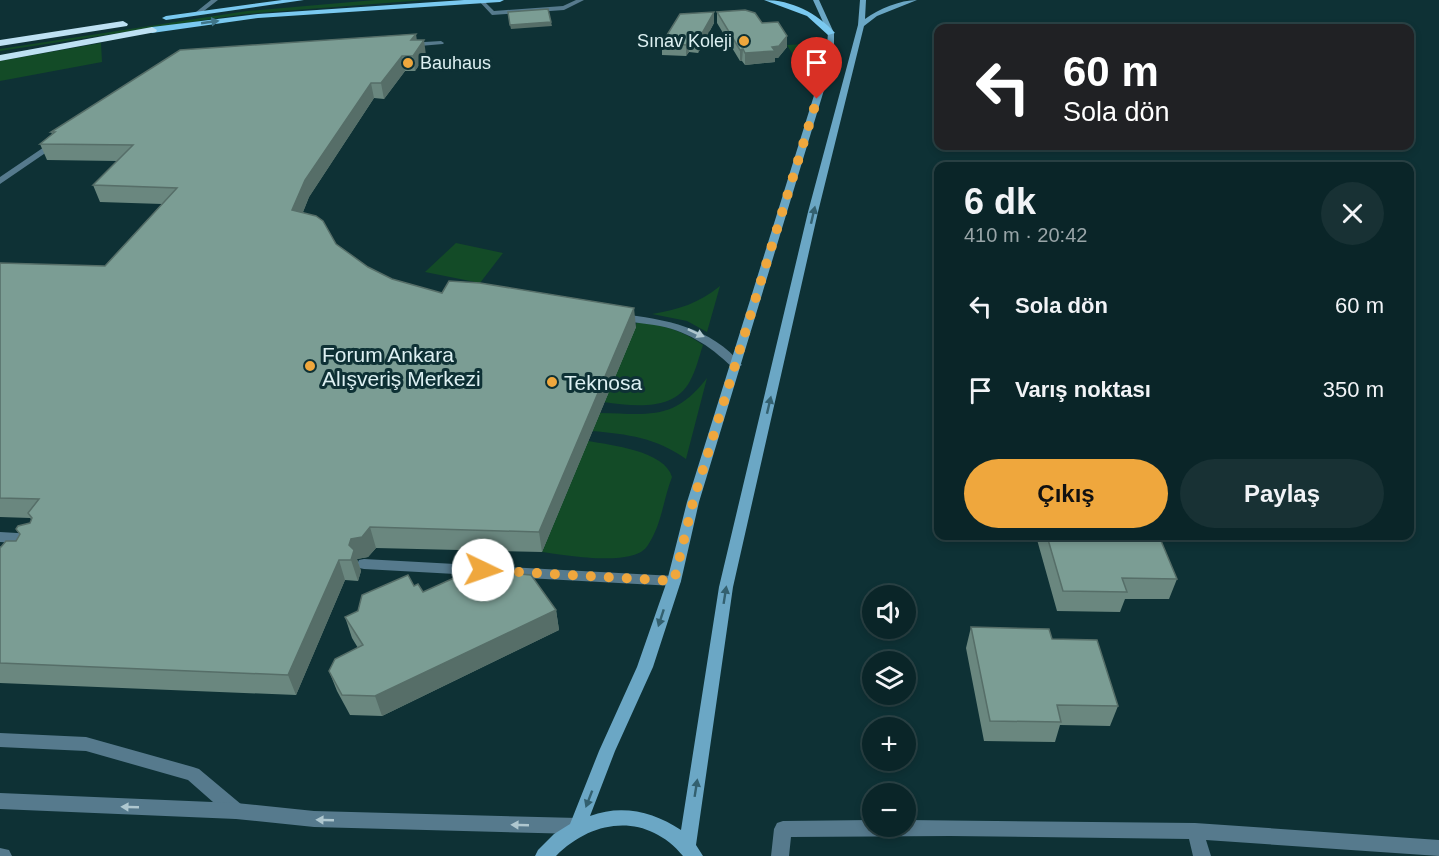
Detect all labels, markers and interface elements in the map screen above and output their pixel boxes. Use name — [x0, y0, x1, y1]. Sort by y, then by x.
one-way arrow — [200, 17, 219, 27]
place label: Sınav Koleji — [637, 31, 732, 51]
marker: Sınav Koleji — [737, 34, 751, 48]
pin — [791, 37, 842, 99]
icon: arrive — [800, 46, 833, 79]
icon: left — [964, 48, 1042, 126]
text: 60 m — [1063, 48, 1159, 95]
place label: Bauhaus — [420, 53, 491, 73]
marker: Bauhaus — [401, 56, 415, 70]
text: Sola dön — [1063, 97, 1170, 127]
text: 6 dk — [964, 181, 1036, 222]
button: close — [1321, 182, 1384, 245]
one-way arrow — [808, 206, 818, 224]
text: 410 m · 20:42 — [964, 224, 1087, 246]
icon: left — [964, 290, 997, 323]
text: Sola dön — [1015, 293, 1108, 318]
text: 60 m — [1335, 293, 1384, 318]
one-way arrow — [688, 329, 705, 338]
place label: Forum Ankara Alışveriş Merkezi — [322, 343, 481, 390]
marker: Forum Ankara Alışveriş Merkezi — [303, 359, 317, 373]
place label: Teknosa — [564, 371, 643, 394]
icon: arrive — [964, 374, 997, 407]
marker: Teknosa — [545, 375, 559, 389]
text: Varış noktası — [1015, 377, 1151, 402]
text: 350 m — [1323, 377, 1384, 402]
one-way arrow — [764, 396, 774, 414]
button: Çıkış — [964, 459, 1168, 528]
button: Paylaş — [1180, 459, 1384, 528]
position arrow — [451, 538, 515, 602]
map controls — [862, 585, 916, 837]
button: sound — [862, 585, 916, 639]
one-way arrow — [721, 586, 730, 605]
one-way arrow — [656, 609, 665, 627]
button: layers — [862, 651, 916, 705]
button: + — [862, 717, 916, 771]
one-way arrow — [692, 778, 701, 797]
button: − — [862, 783, 916, 837]
one-way arrow — [584, 790, 593, 808]
one-way arrow — [121, 802, 140, 811]
one-way arrow — [315, 815, 334, 824]
one-way arrow — [510, 820, 529, 829]

